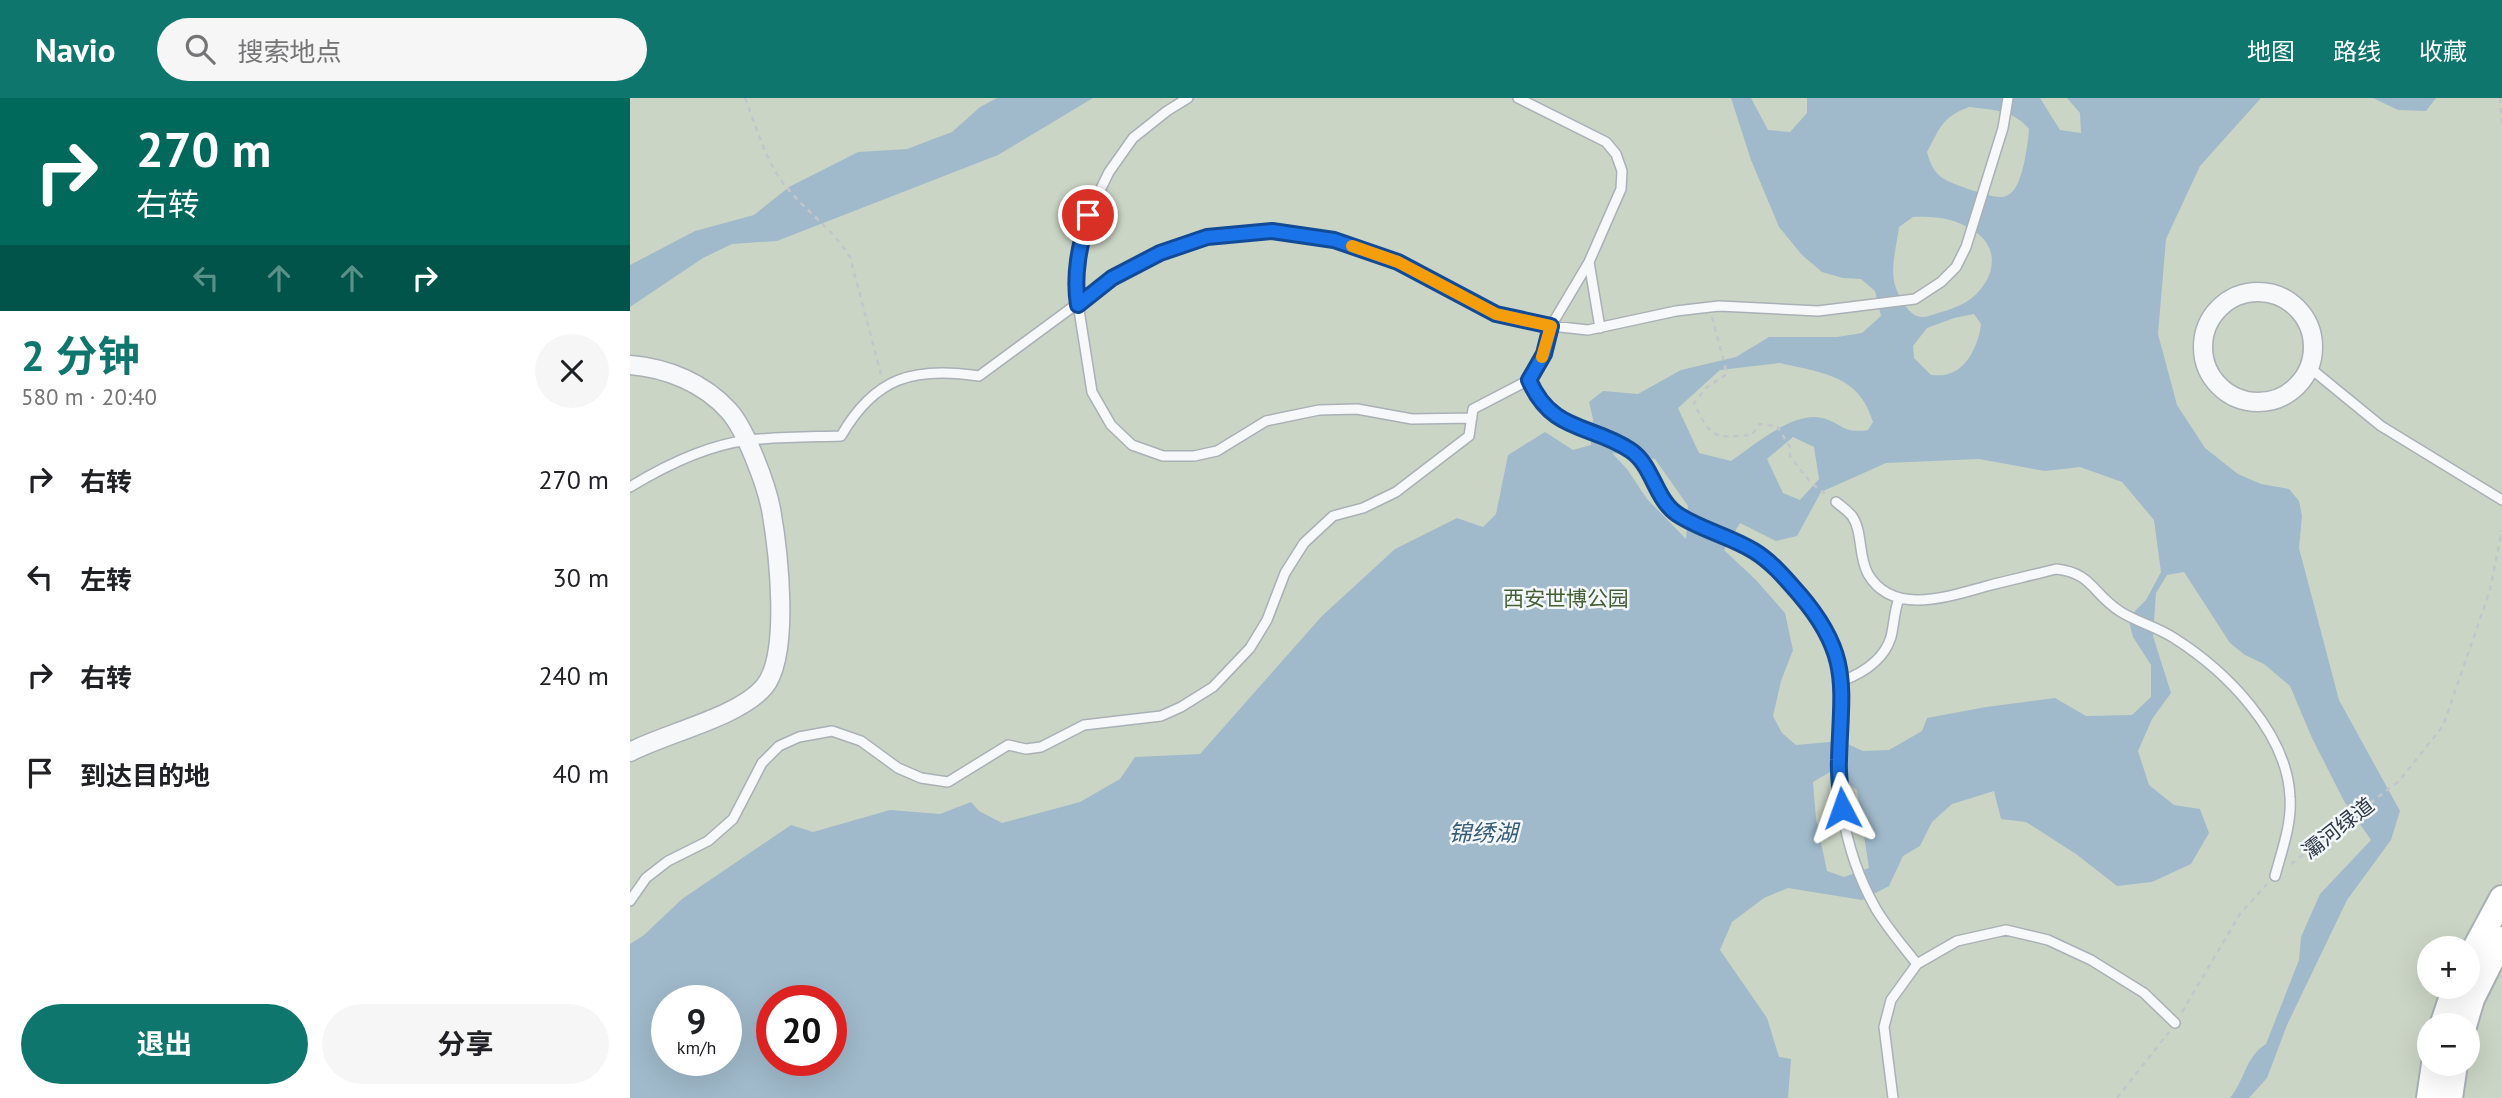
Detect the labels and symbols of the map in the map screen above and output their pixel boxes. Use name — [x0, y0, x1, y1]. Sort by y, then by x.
pin — [1058, 185, 1118, 245]
park label: 西安世博公园 — [1503, 585, 1629, 612]
position arrow — [1805, 771, 1879, 845]
street label: 灞河绿道 — [2297, 792, 2379, 864]
water label: 锦绣湖 — [1449, 818, 1521, 847]
speed limit sign: 20 — [756, 985, 847, 1076]

